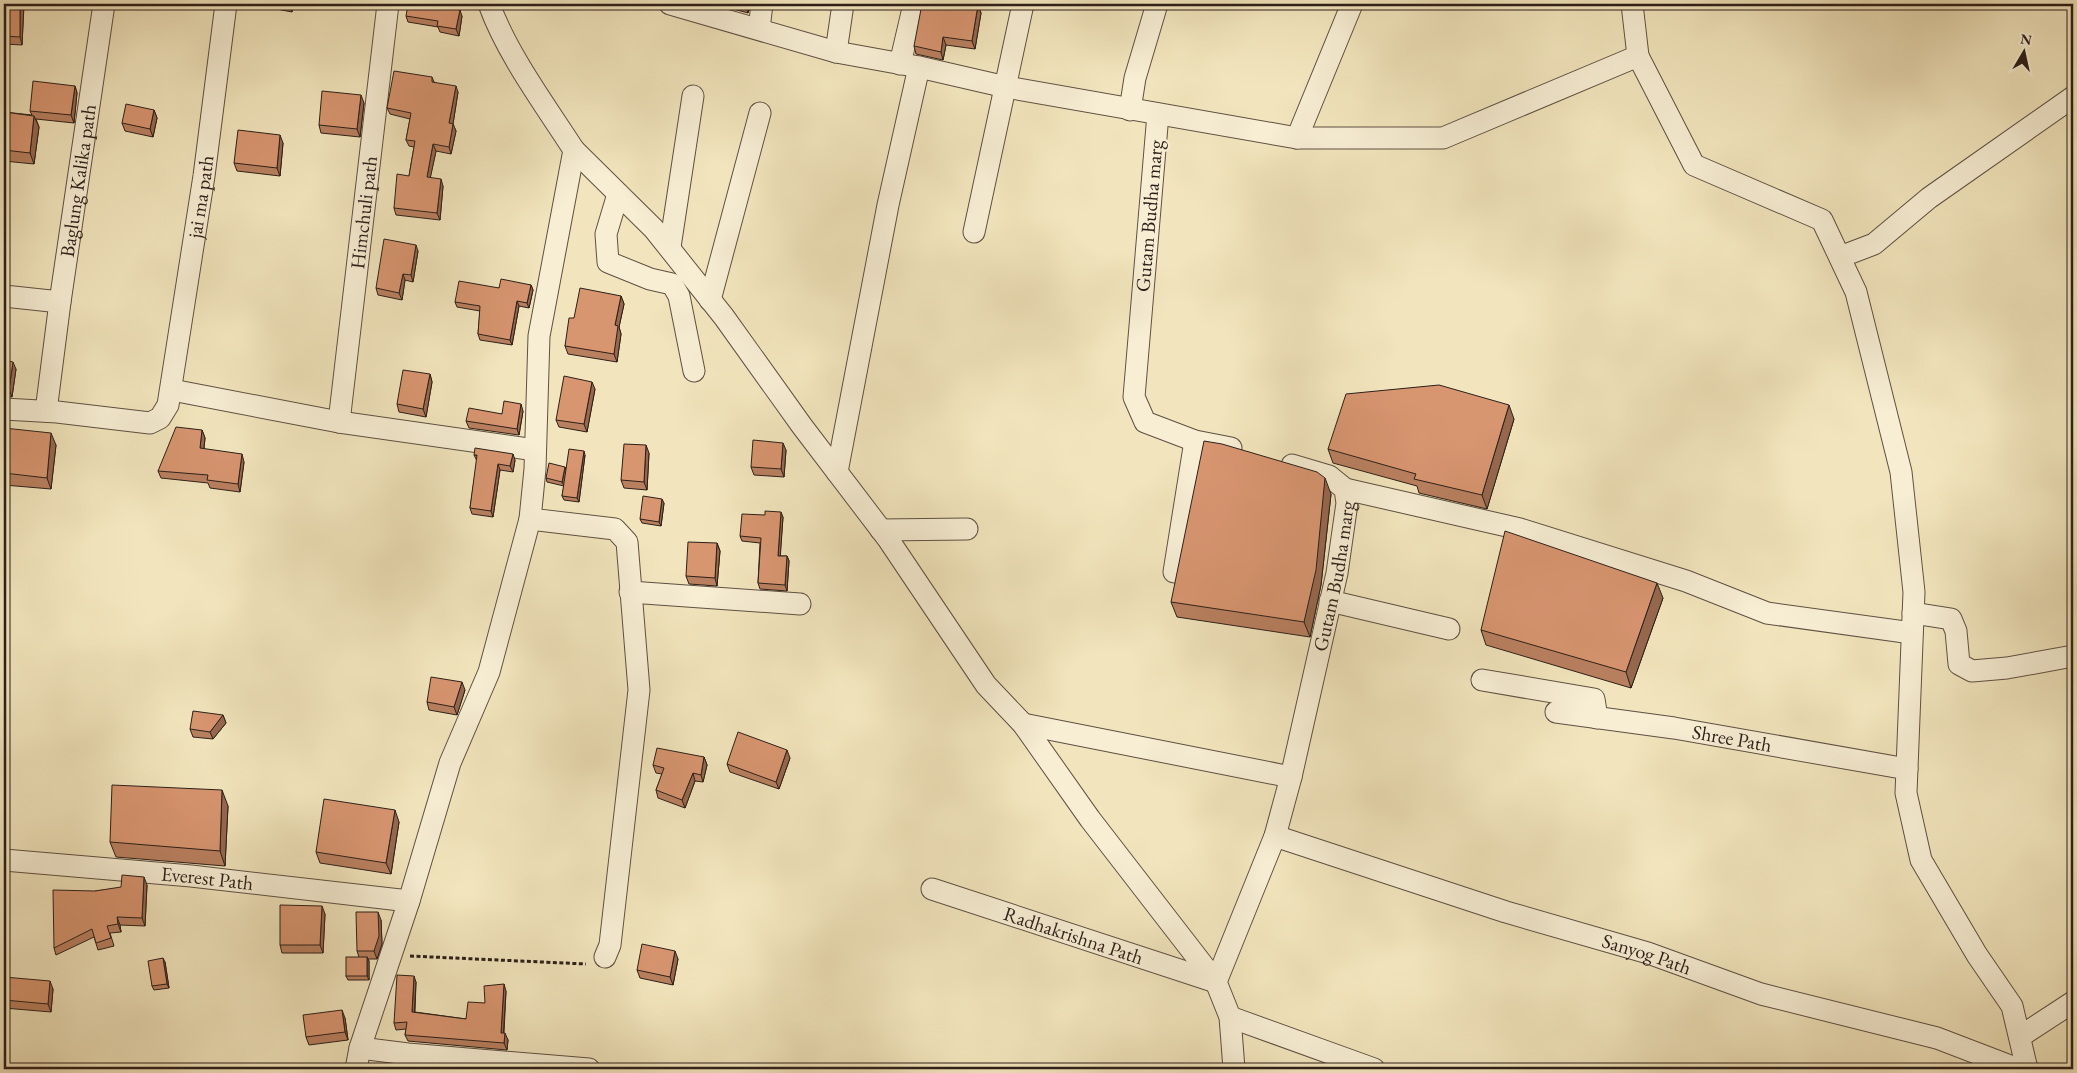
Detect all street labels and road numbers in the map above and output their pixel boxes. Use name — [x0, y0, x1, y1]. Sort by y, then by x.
street label: Baglung Kalika path — [54, 102, 102, 259]
street label: Gutam Budha marg — [1129, 139, 1169, 293]
street label: jai ma path — [181, 154, 220, 241]
street label: Himchuli path — [344, 154, 383, 271]
street label: Gutam Budha marg — [1307, 499, 1360, 654]
street label: Shree Path — [1690, 718, 1774, 758]
street label: Everest Path — [160, 860, 255, 896]
street label: Radhakrishna Path — [1000, 900, 1147, 970]
street label: Sanyog Path — [1599, 927, 1695, 981]

